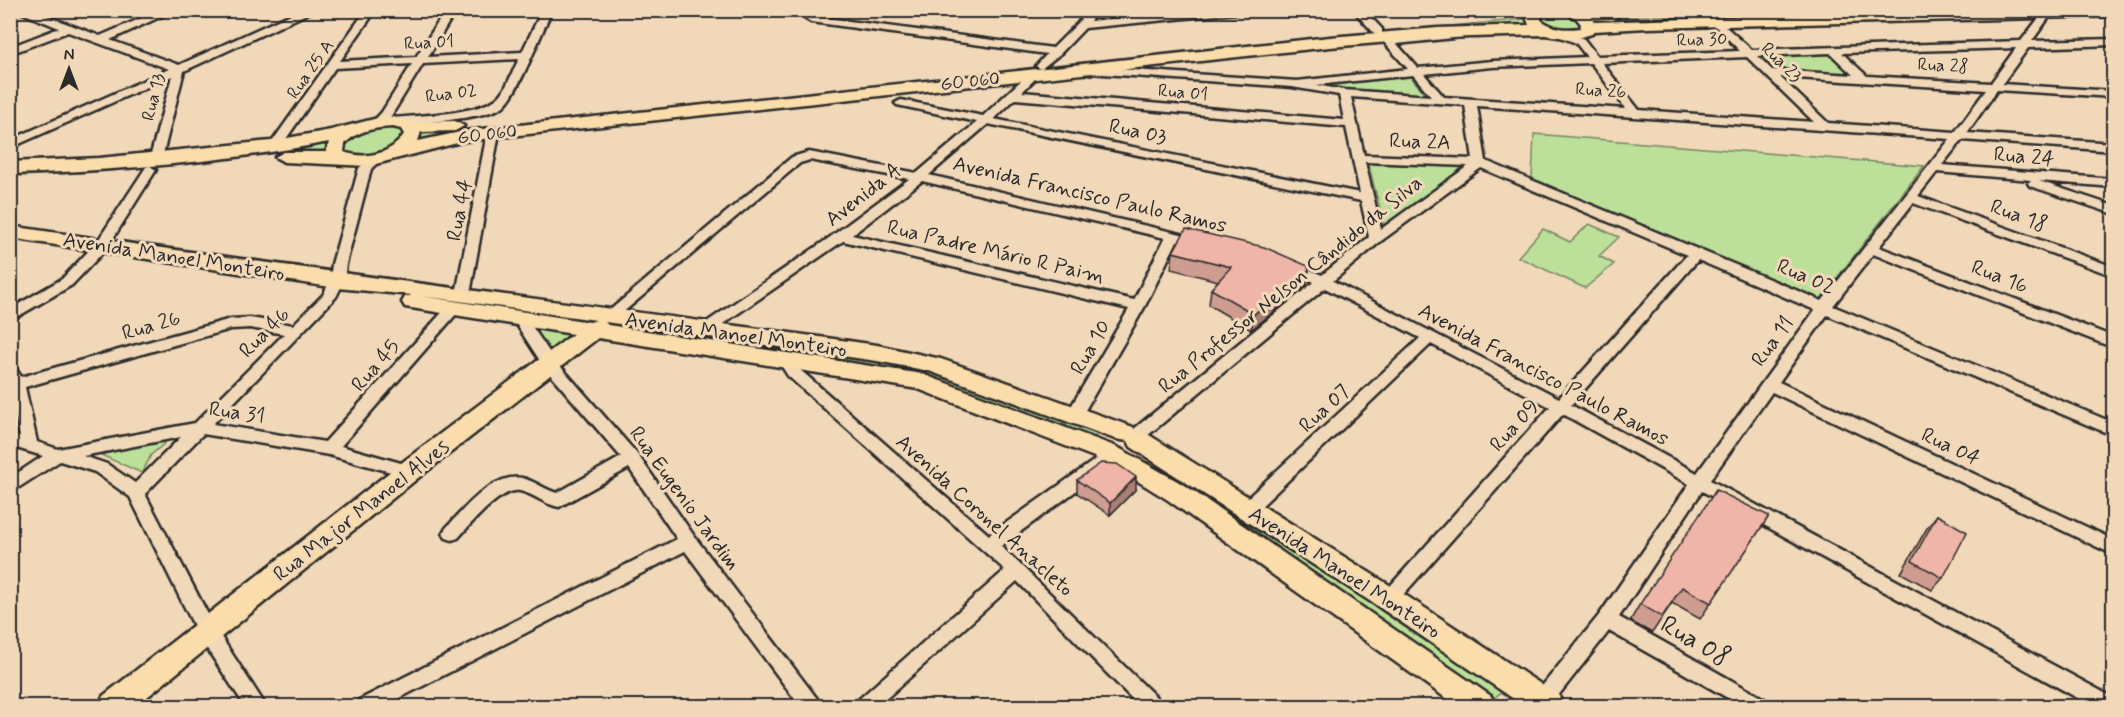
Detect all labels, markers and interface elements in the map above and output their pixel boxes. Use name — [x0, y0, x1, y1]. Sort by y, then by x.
street label: Rua 30 — [1676, 27, 1728, 53]
street label: Rua 01 — [403, 30, 455, 56]
street label: Rua 25 A — [282, 35, 340, 104]
street label: Rua 23 — [1755, 37, 1807, 89]
north arrow — [39, 39, 99, 99]
text: N — [64, 45, 74, 66]
street label: Rua 28 — [1917, 53, 1969, 79]
street label: GO 060 — [939, 67, 1001, 97]
street label: Rua 13 — [137, 71, 172, 123]
street label: Rua 26 — [1575, 77, 1627, 105]
street label: Rua 02 — [424, 78, 478, 109]
street label: Rua 01 — [1157, 79, 1209, 107]
street label: Rua 03 — [1106, 112, 1169, 152]
street label: GO 060 — [456, 119, 518, 151]
street label: Rua 2A — [1389, 127, 1451, 157]
street label: Rua 24 — [1992, 140, 2056, 174]
street label: Avenida Francisco Paulo Ramos — [950, 150, 1229, 240]
street label: Avenida A — [820, 156, 907, 233]
street label: Rua Professor Nelson Cândido da Silva — [1153, 169, 1429, 400]
street label: Rua 44 — [440, 177, 480, 244]
street label: Rua 18 — [1986, 193, 2051, 239]
street label: Rua Padre Mário R Paim — [885, 213, 1107, 291]
street label: Avenida Manoel Monteiro — [61, 226, 287, 288]
street label: Rua 02 — [1772, 252, 1839, 302]
street label: Rua 16 — [1967, 253, 2032, 301]
street label: Avenida Francisco Paulo Ramos — [1413, 297, 1674, 453]
street label: Rua 46 — [233, 301, 296, 364]
street label: Rua 26 — [119, 304, 184, 348]
street label: Avenida Manoel Monteiro — [623, 306, 849, 364]
street label: Rua 11 — [1745, 311, 1801, 373]
street label: Rua 10 — [1064, 315, 1118, 380]
street label: Rua 45 — [345, 333, 406, 398]
street label: Rua 07 — [1293, 378, 1356, 439]
street label: Rua 09 — [1484, 393, 1546, 458]
street label: Rua 31 — [207, 395, 267, 431]
street label: Rua Eugenio Jardim — [622, 421, 746, 577]
street label: Rua 04 — [1917, 421, 1985, 473]
street label: Avenida Coronel Anacleto — [889, 428, 1079, 603]
street label: Rua Major Manoel Alves — [268, 433, 455, 588]
street label: Avenida Manoel Monteiro — [1243, 500, 1446, 646]
street label: Rua 08 — [1654, 608, 1736, 675]

